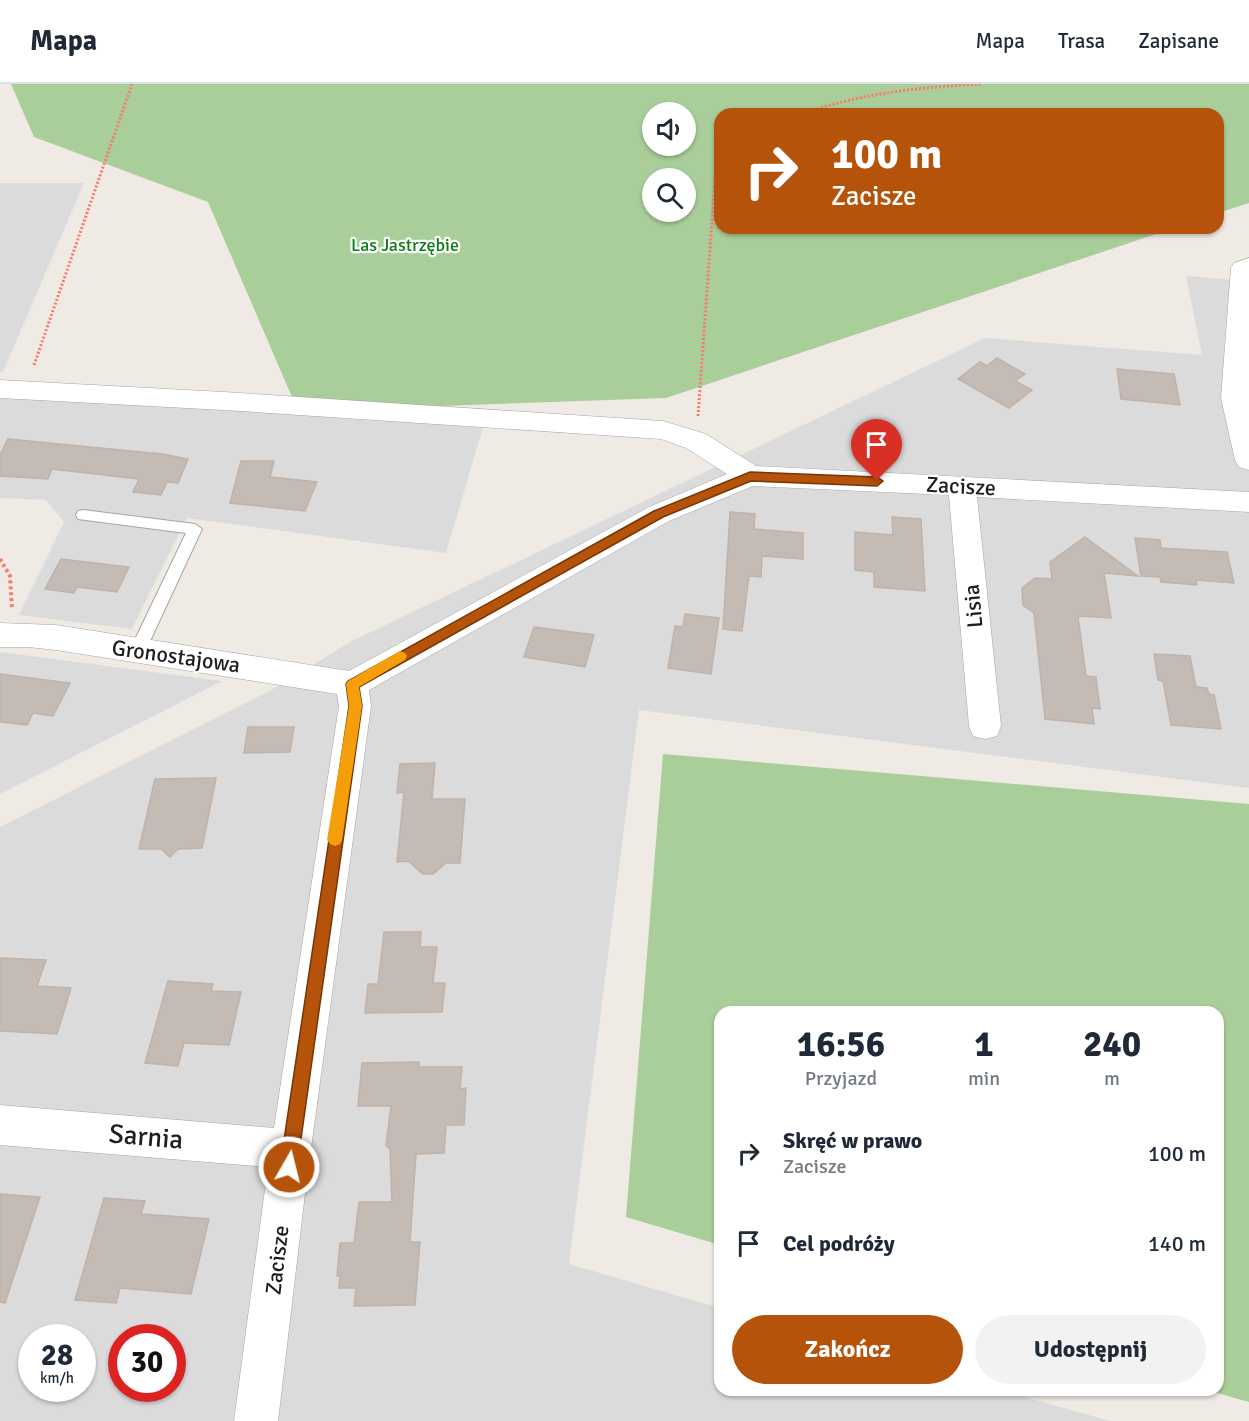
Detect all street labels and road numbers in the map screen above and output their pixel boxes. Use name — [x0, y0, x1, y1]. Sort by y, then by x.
street label: Zacisze — [925, 471, 997, 501]
street label: Lisia — [958, 583, 988, 629]
street label: Gronostajowa — [110, 634, 242, 678]
street label: Sarnia — [108, 1117, 184, 1157]
street label: Zacisze — [259, 1224, 295, 1296]

